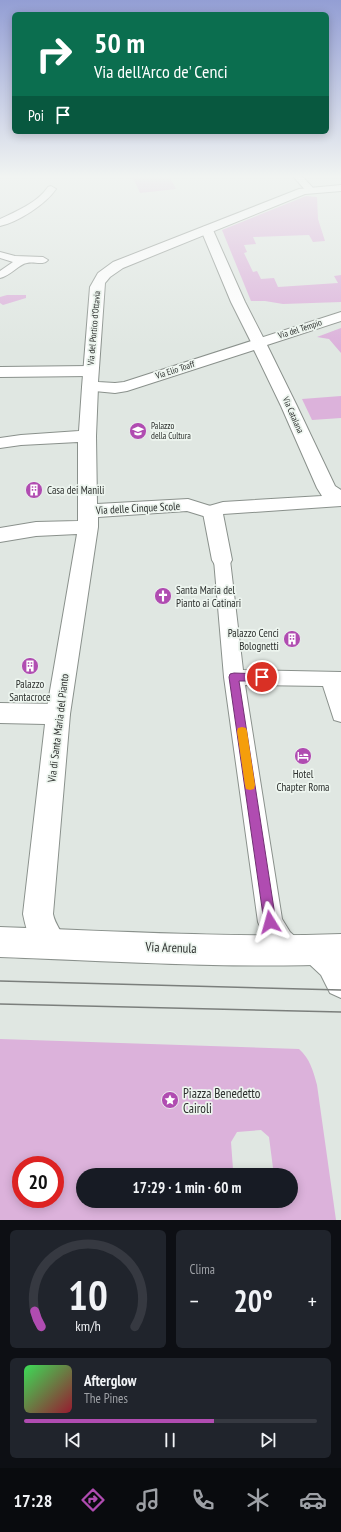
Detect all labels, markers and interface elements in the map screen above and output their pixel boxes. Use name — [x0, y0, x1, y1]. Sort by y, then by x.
text: 50 m — [94, 24, 145, 61]
icon: right — [28, 28, 80, 80]
text: Via dell'Arco de' Cenci — [94, 60, 228, 83]
icon: arrive — [52, 104, 74, 126]
text: Poi — [28, 106, 44, 125]
street label: Via del Portico d'Ottavia — [85, 290, 102, 367]
street label: Via del Tempio — [276, 316, 323, 341]
street label: Via Elio Toaff — [153, 358, 196, 381]
street label: Via Catalana — [280, 394, 306, 435]
place label: Palazzo della Cultura — [151, 420, 191, 441]
school or university icon: Palazzo della Cultura — [128, 421, 148, 441]
building icon: Casa dei Manili — [24, 480, 44, 500]
place label: Casa dei Manili — [47, 483, 104, 497]
street label: Via delle Cinque Scole — [94, 499, 181, 517]
place label: Santa Maria del Pianto ai Catinari — [176, 583, 241, 610]
church icon: Santa Maria del Pianto ai Catinari — [153, 586, 173, 606]
place label: Palazzo Cenci Bolognetti — [228, 626, 279, 653]
building icon: Palazzo Cenci Bolognetti — [282, 629, 302, 649]
building icon: Palazzo Santacroce — [20, 656, 40, 676]
pin — [245, 660, 279, 694]
icon: arrive — [251, 666, 273, 688]
street label: Via di Santa Maria del Pianto — [44, 673, 72, 784]
place label: Palazzo Santacroce — [9, 677, 51, 704]
hotel icon: Hotel Chapter Roma — [293, 746, 313, 766]
place label: Hotel Chapter Roma — [276, 767, 330, 794]
position arrow — [249, 901, 291, 943]
street label: Via Arenula — [144, 938, 197, 957]
place label: Piazza Benedetto Cairoli — [183, 1085, 261, 1117]
place icon: Piazza Benedetto Cairoli — [160, 1090, 180, 1110]
speed limit sign: 20 — [12, 1156, 64, 1208]
text: 17:29 · 1 min · 60 m — [133, 1178, 241, 1197]
text: Clima — [190, 1261, 215, 1278]
text: 10 — [68, 1268, 108, 1321]
text: 20° — [233, 1281, 273, 1320]
text: − — [190, 1287, 199, 1315]
text: + — [308, 1287, 317, 1315]
text: km/h — [75, 1316, 100, 1335]
text: Afterglow — [84, 1371, 136, 1390]
text: The Pines — [84, 1390, 128, 1407]
icon: previous — [62, 1429, 84, 1451]
icon: pause — [159, 1429, 181, 1451]
icon: next — [257, 1429, 279, 1451]
icon: directions — [79, 1486, 107, 1514]
icon: music — [134, 1486, 162, 1514]
icon: phone — [189, 1486, 217, 1514]
icon: climate — [244, 1486, 272, 1514]
icon: car — [299, 1486, 327, 1514]
text: 17:28 — [14, 1489, 52, 1512]

